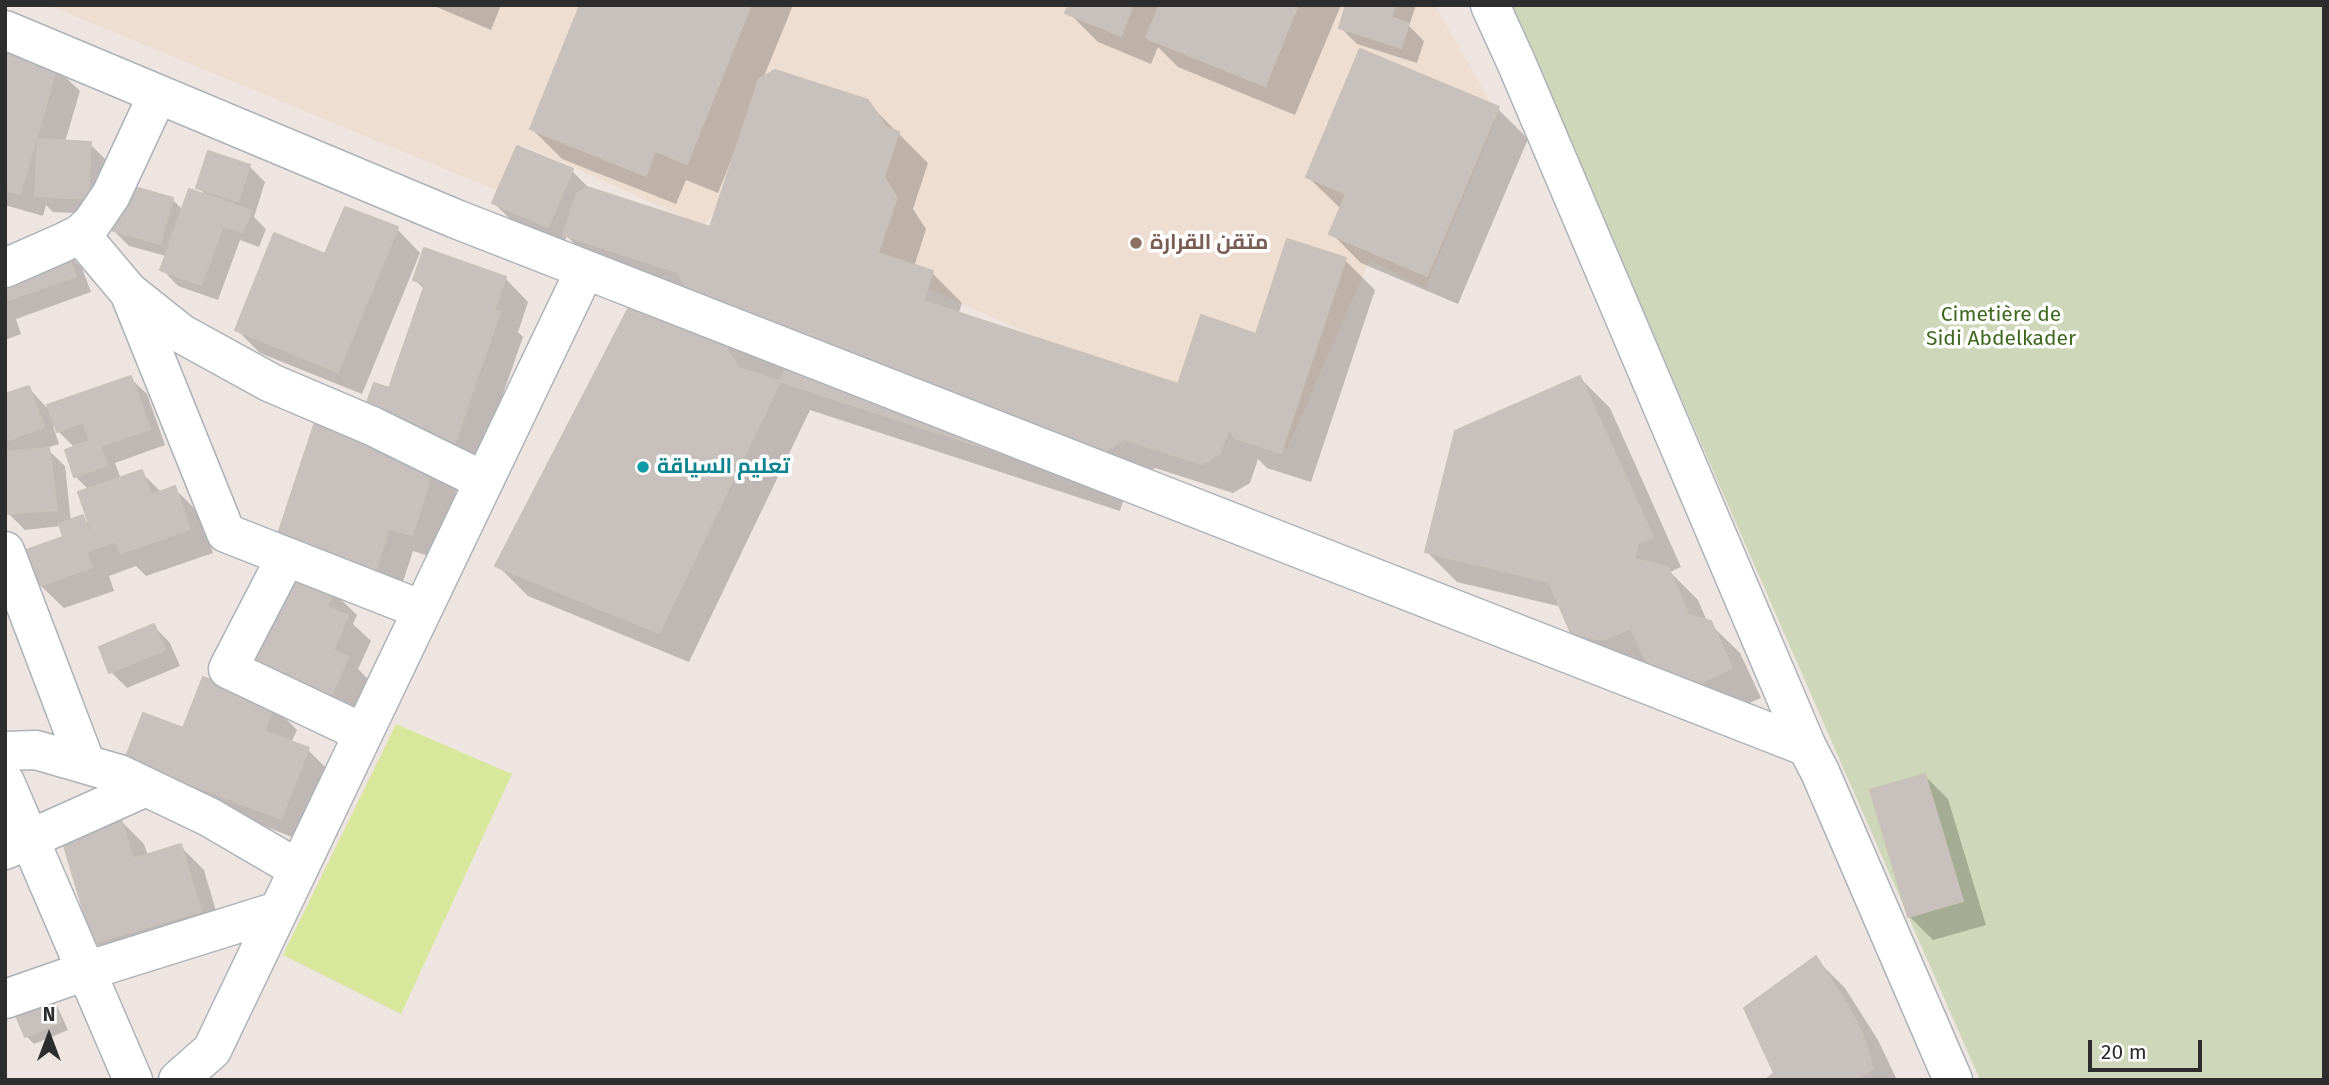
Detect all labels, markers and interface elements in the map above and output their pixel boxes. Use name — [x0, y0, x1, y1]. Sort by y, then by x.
place label: متقن القرارة — [1150, 230, 1268, 256]
marker: متقن القرارة — [1128, 235, 1144, 251]
park label: Cimetière de Sidi Abdelkader — [1926, 302, 2076, 352]
place label: تعليم السياقة — [657, 454, 790, 480]
marker: تعليم السياقة — [635, 459, 651, 475]
north arrow — [14, 1001, 84, 1071]
text: N — [43, 1003, 55, 1026]
scale bar — [2091, 1026, 2205, 1070]
text: 20 m — [2101, 1039, 2147, 1065]

